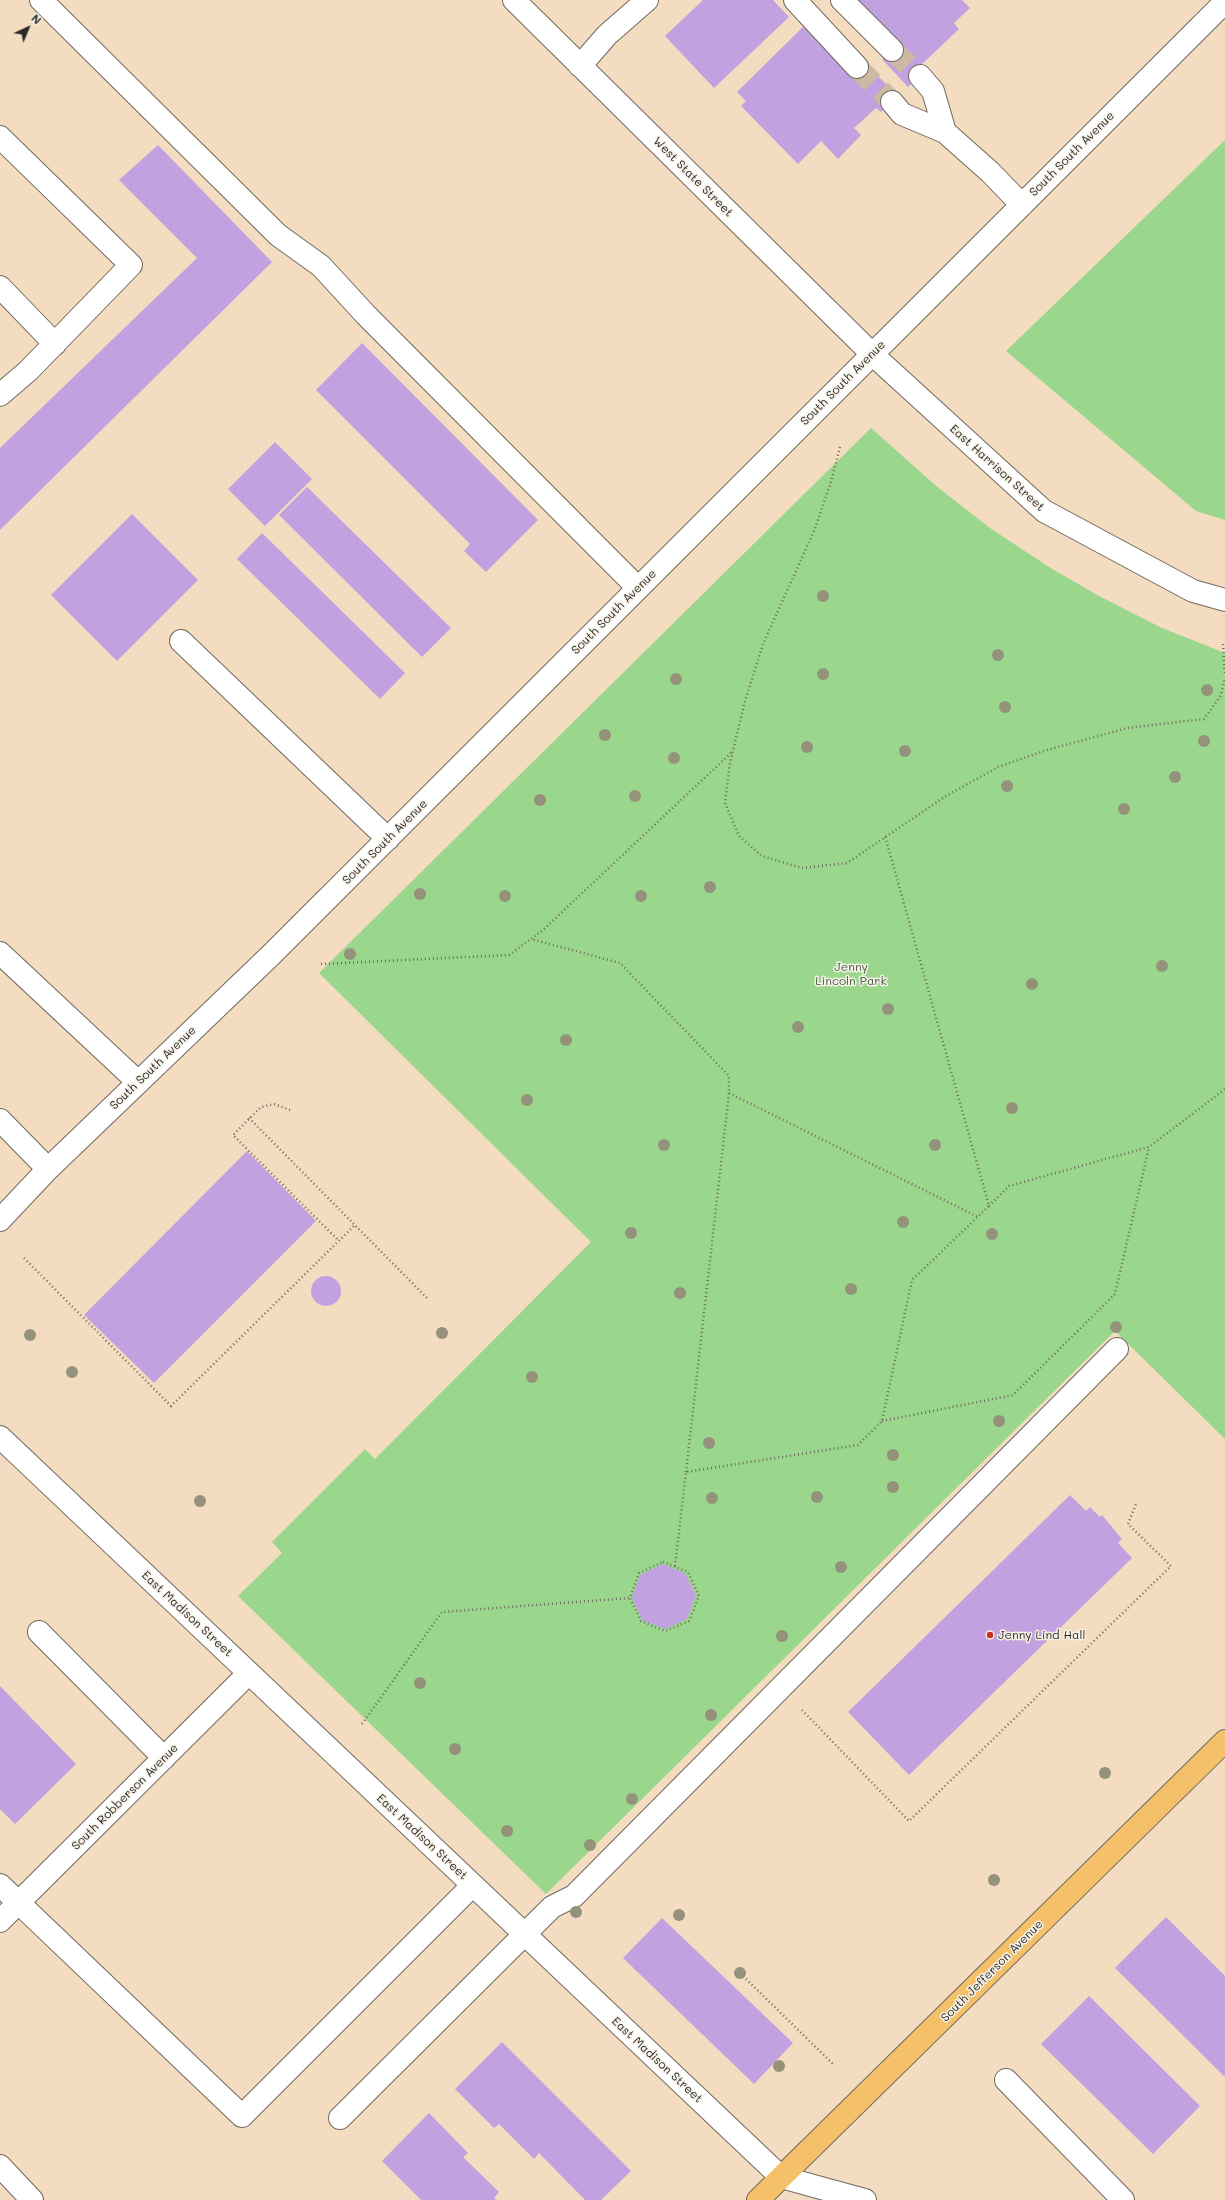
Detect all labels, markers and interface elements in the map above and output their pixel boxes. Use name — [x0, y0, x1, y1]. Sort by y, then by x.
north arrow — [8, 8, 48, 48]
text: N — [28, 11, 45, 27]
street label: South South Avenue — [1027, 109, 1117, 199]
street label: West State Street — [650, 134, 736, 220]
street label: South South Avenue — [798, 338, 888, 428]
street label: East Harrison Street — [947, 422, 1047, 514]
street label: South South Avenue — [569, 567, 659, 657]
street label: South South Avenue — [340, 797, 430, 887]
park label: Jenny Lincoln Park — [815, 960, 887, 988]
street label: South South Avenue — [107, 1023, 199, 1113]
street label: East Madison Street — [138, 1568, 236, 1660]
place label: Jenny Lind Hall — [998, 1628, 1086, 1642]
marker: Jenny Lind Hall — [985, 1630, 995, 1640]
street label: South Robberson Avenue — [69, 1741, 181, 1853]
street label: East Madison Street — [373, 1791, 471, 1883]
street label: South Jefferson Avenue — [938, 1917, 1046, 2025]
street label: East Madison Street — [608, 2014, 706, 2106]

